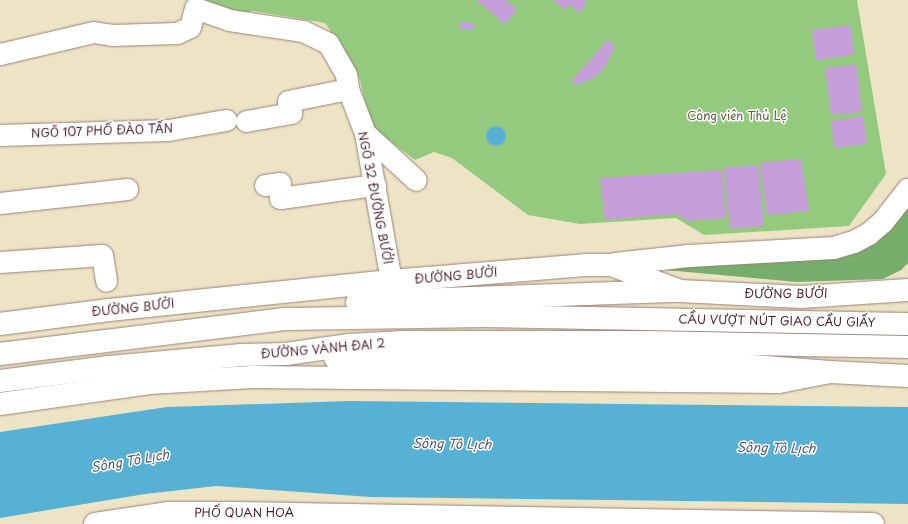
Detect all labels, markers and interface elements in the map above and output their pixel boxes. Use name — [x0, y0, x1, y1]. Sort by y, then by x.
park label: Công viên Thủ Lệ — [687, 109, 787, 123]
street label: NGÕ 107 PHỐ ĐÀO TẤN — [29, 121, 175, 141]
street label: NGÕ 32 ĐƯỜNG BƯỞI — [355, 129, 395, 267]
street label: ĐƯỜNG BƯỞI — [413, 265, 499, 287]
street label: ĐƯỜNG BƯỞI — [743, 287, 829, 301]
street label: ĐƯỜNG BƯỞI — [90, 296, 176, 320]
street label: CẦU VƯỢT NÚT GIAO CẦU GIẤY — [678, 312, 876, 330]
street label: ĐƯỜNG VÀNH ĐAI 2 — [259, 336, 387, 362]
water label: Sông Tô Lịch — [413, 436, 491, 452]
water label: Sông Tô Lịch — [737, 440, 815, 456]
water label: Sông Tô Lịch — [90, 447, 170, 475]
street label: PHỐ QUAN HOA — [194, 506, 294, 520]

